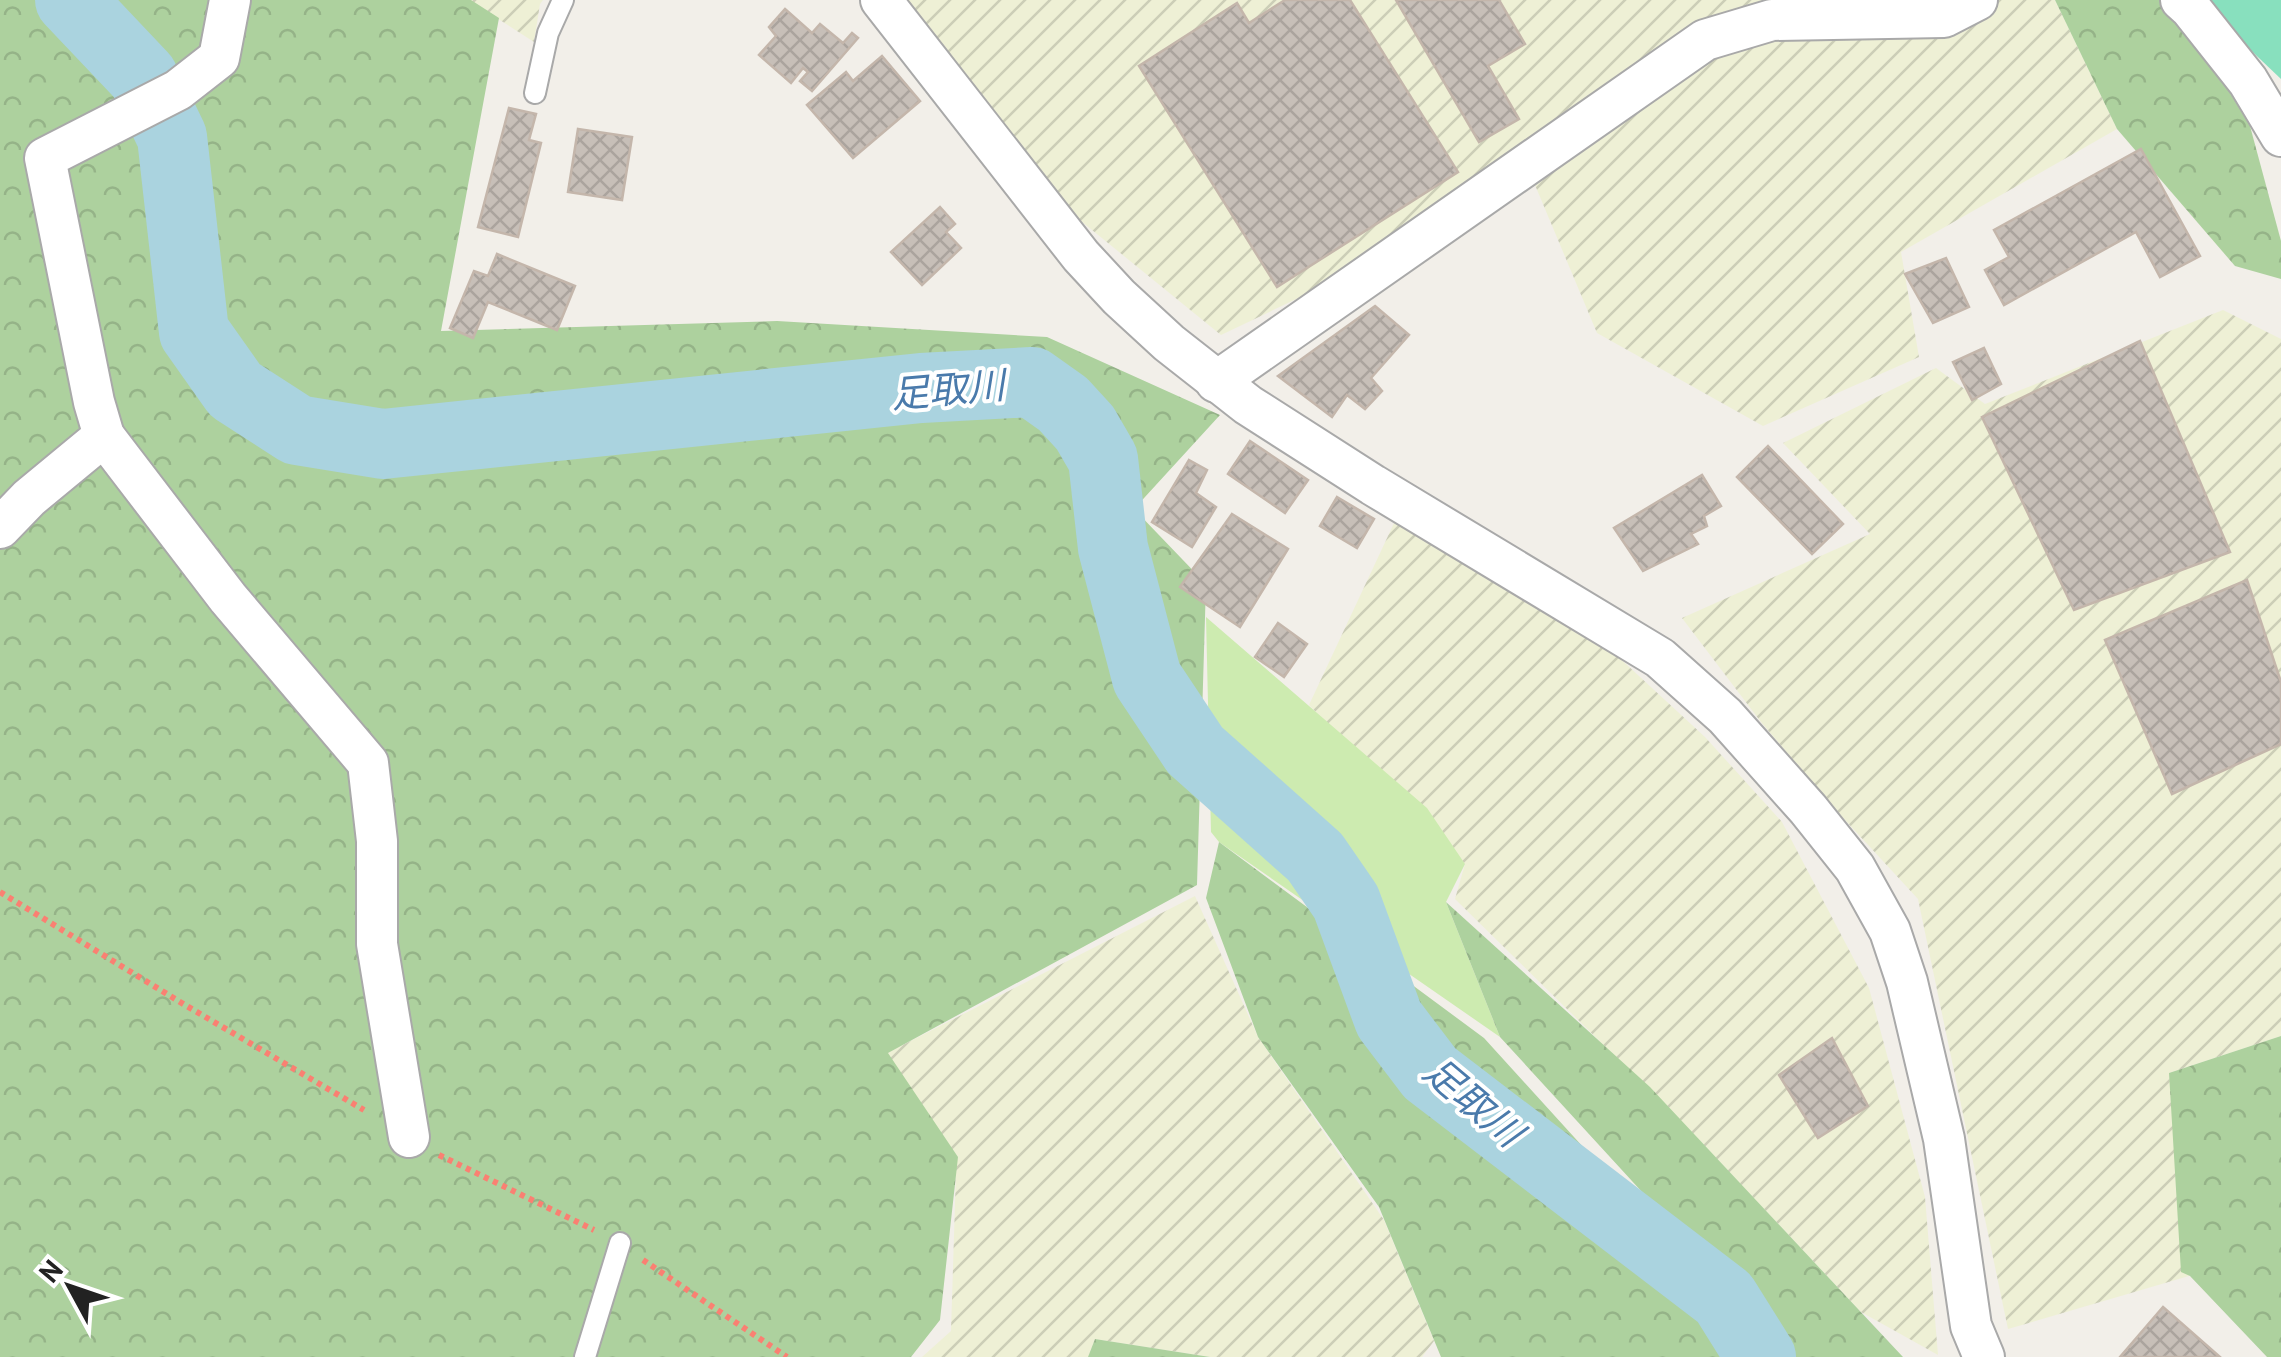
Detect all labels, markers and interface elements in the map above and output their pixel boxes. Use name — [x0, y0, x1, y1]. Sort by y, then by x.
water label: 足取川 — [889, 359, 1011, 418]
water label: 足取川 — [1415, 1045, 1536, 1159]
north arrow — [20, 1237, 120, 1337]
text: N — [30, 1252, 71, 1290]

